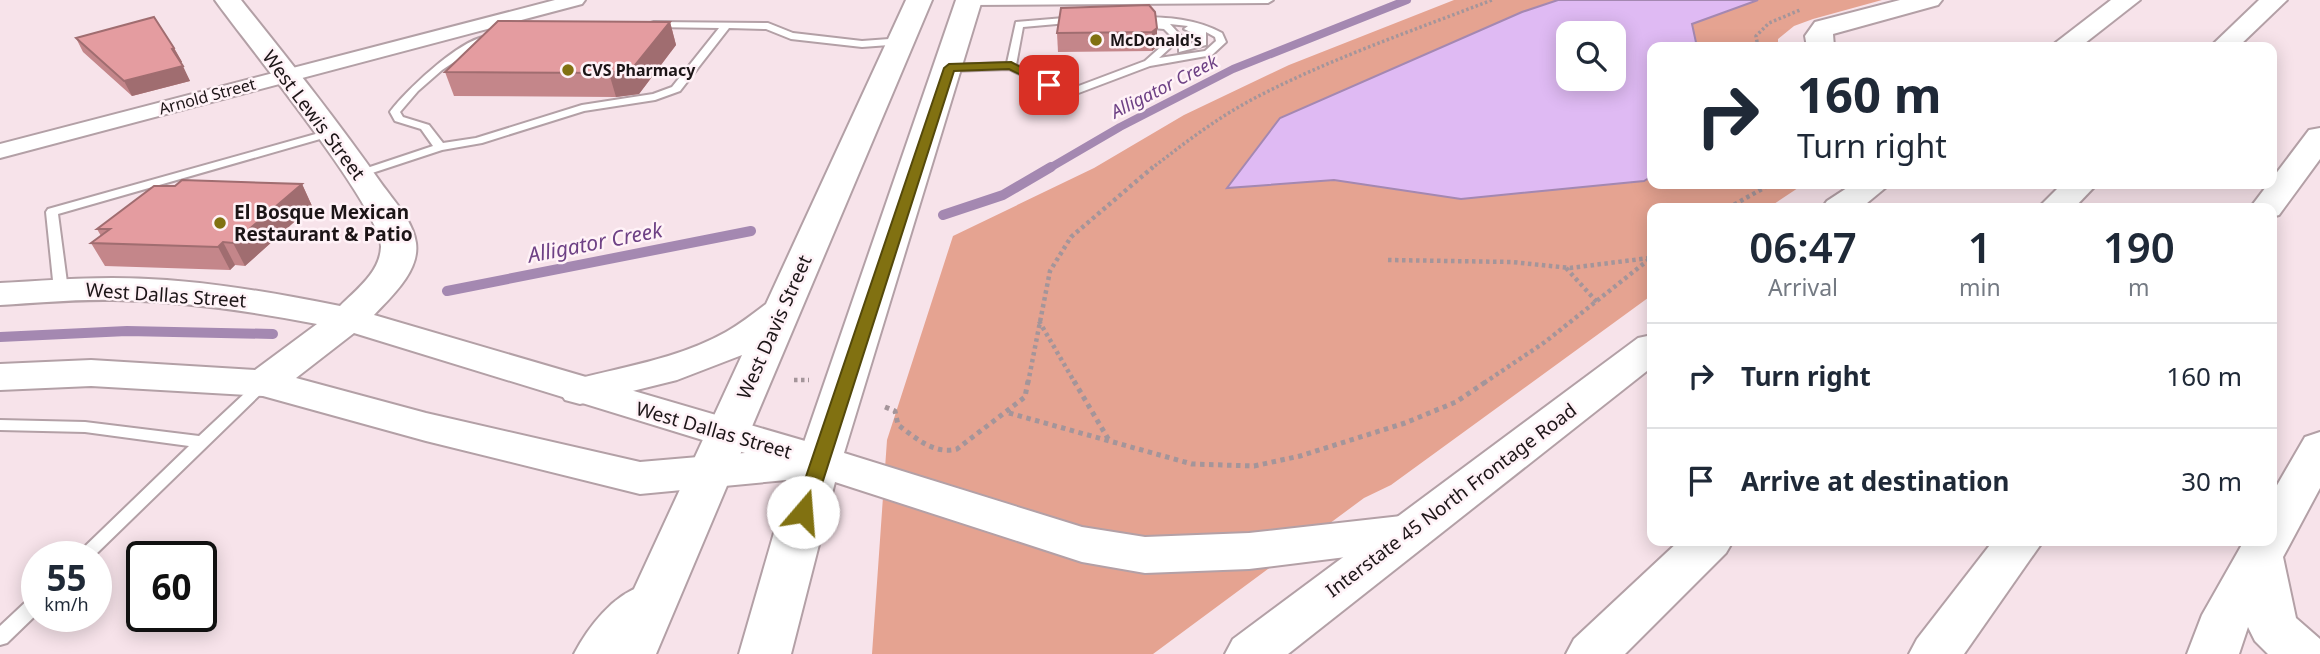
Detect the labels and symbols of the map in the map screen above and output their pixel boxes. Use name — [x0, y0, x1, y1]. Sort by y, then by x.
place label: McDonald's — [1110, 29, 1202, 51]
marker: McDonald's — [1088, 32, 1104, 48]
street label: West Lewis Street — [257, 45, 371, 185]
water label: Alligator Creek — [1105, 48, 1222, 124]
pin — [1019, 55, 1079, 115]
place label: CVS Pharmacy — [582, 59, 696, 81]
marker: CVS Pharmacy — [560, 62, 576, 78]
street label: Arnold Street — [156, 72, 258, 119]
place label: El Bosque Mexican Restaurant & Patio — [234, 199, 413, 247]
marker: El Bosque Mexican Restaurant & Patio — [212, 215, 228, 231]
water label: Alligator Creek — [523, 215, 666, 269]
street label: West Davis Street — [731, 251, 817, 403]
street label: West Dallas Street — [85, 276, 247, 314]
street label: West Dallas Street — [633, 395, 795, 465]
street label: Interstate 45 North Frontage Road — [1320, 397, 1582, 603]
position arrow — [766, 475, 840, 549]
speed limit sign: 60 — [126, 541, 217, 632]

